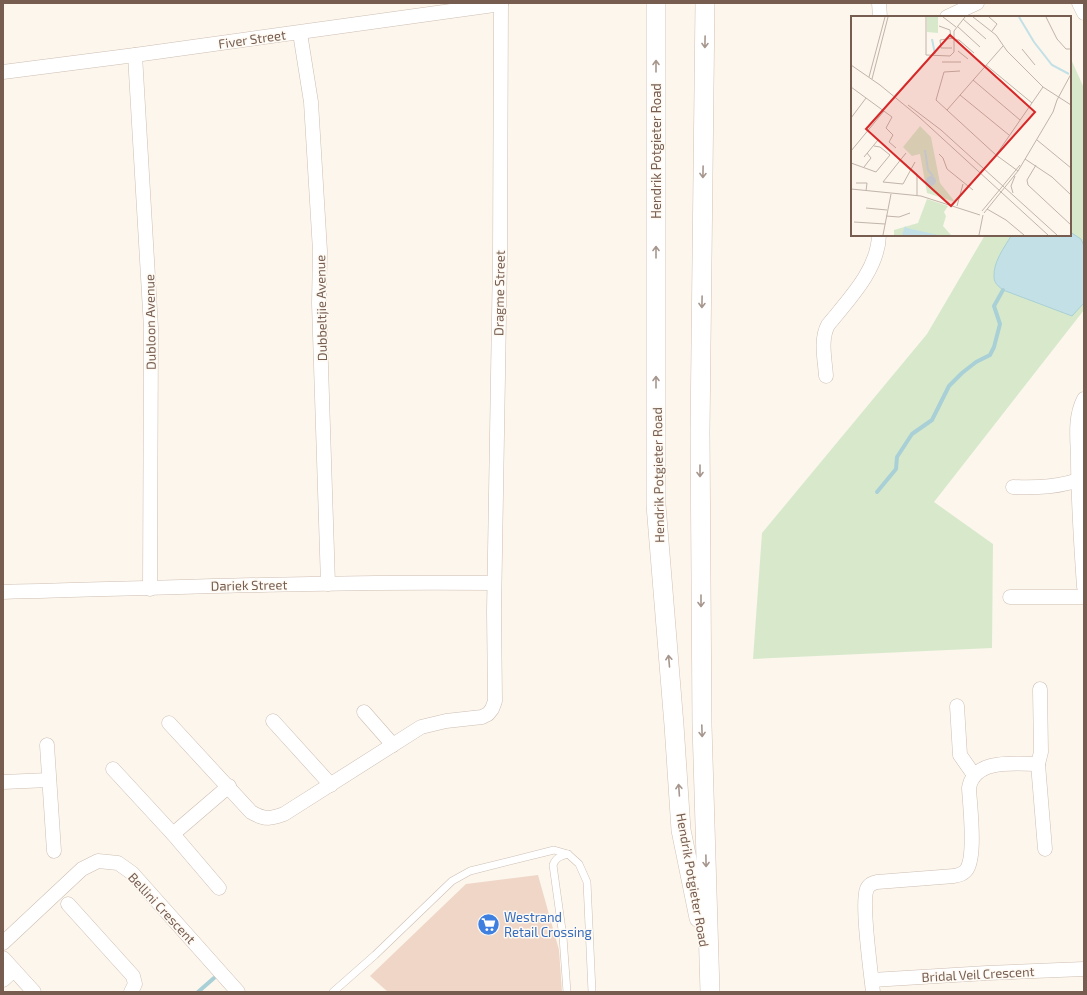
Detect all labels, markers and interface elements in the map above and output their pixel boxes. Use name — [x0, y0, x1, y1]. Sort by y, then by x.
inset map — [851, 16, 1071, 236]
street label: Fiver Street — [217, 26, 287, 52]
one-way arrow — [701, 35, 709, 48]
one-way arrow — [652, 60, 660, 73]
street label: Hendrik Potgieter Road — [648, 83, 664, 219]
one-way arrow — [699, 165, 707, 178]
one-way arrow — [652, 246, 660, 259]
street label: Dragme Street — [490, 250, 508, 336]
street label: Dubbeltjie Avenue — [312, 255, 330, 361]
street label: Dubloon Avenue — [141, 274, 159, 370]
one-way arrow — [698, 295, 706, 308]
one-way arrow — [652, 376, 660, 389]
street label: Hendrik Potgieter Road — [649, 407, 667, 543]
one-way arrow — [696, 464, 704, 477]
street label: Dariek Street — [211, 576, 288, 594]
one-way arrow — [697, 594, 705, 607]
one-way arrow — [666, 655, 673, 668]
one-way arrow — [699, 724, 706, 737]
one-way arrow — [675, 784, 682, 797]
street label: Hendrik Potgieter Road — [673, 812, 713, 948]
one-way arrow — [702, 854, 710, 867]
street label: Bellini Crescent — [125, 869, 199, 947]
place label: Westrand Retail Crossing — [504, 909, 592, 940]
supermarket icon: Westrand Retail Crossing — [475, 911, 501, 937]
street label: Bridal Veil Crescent — [921, 963, 1035, 985]

